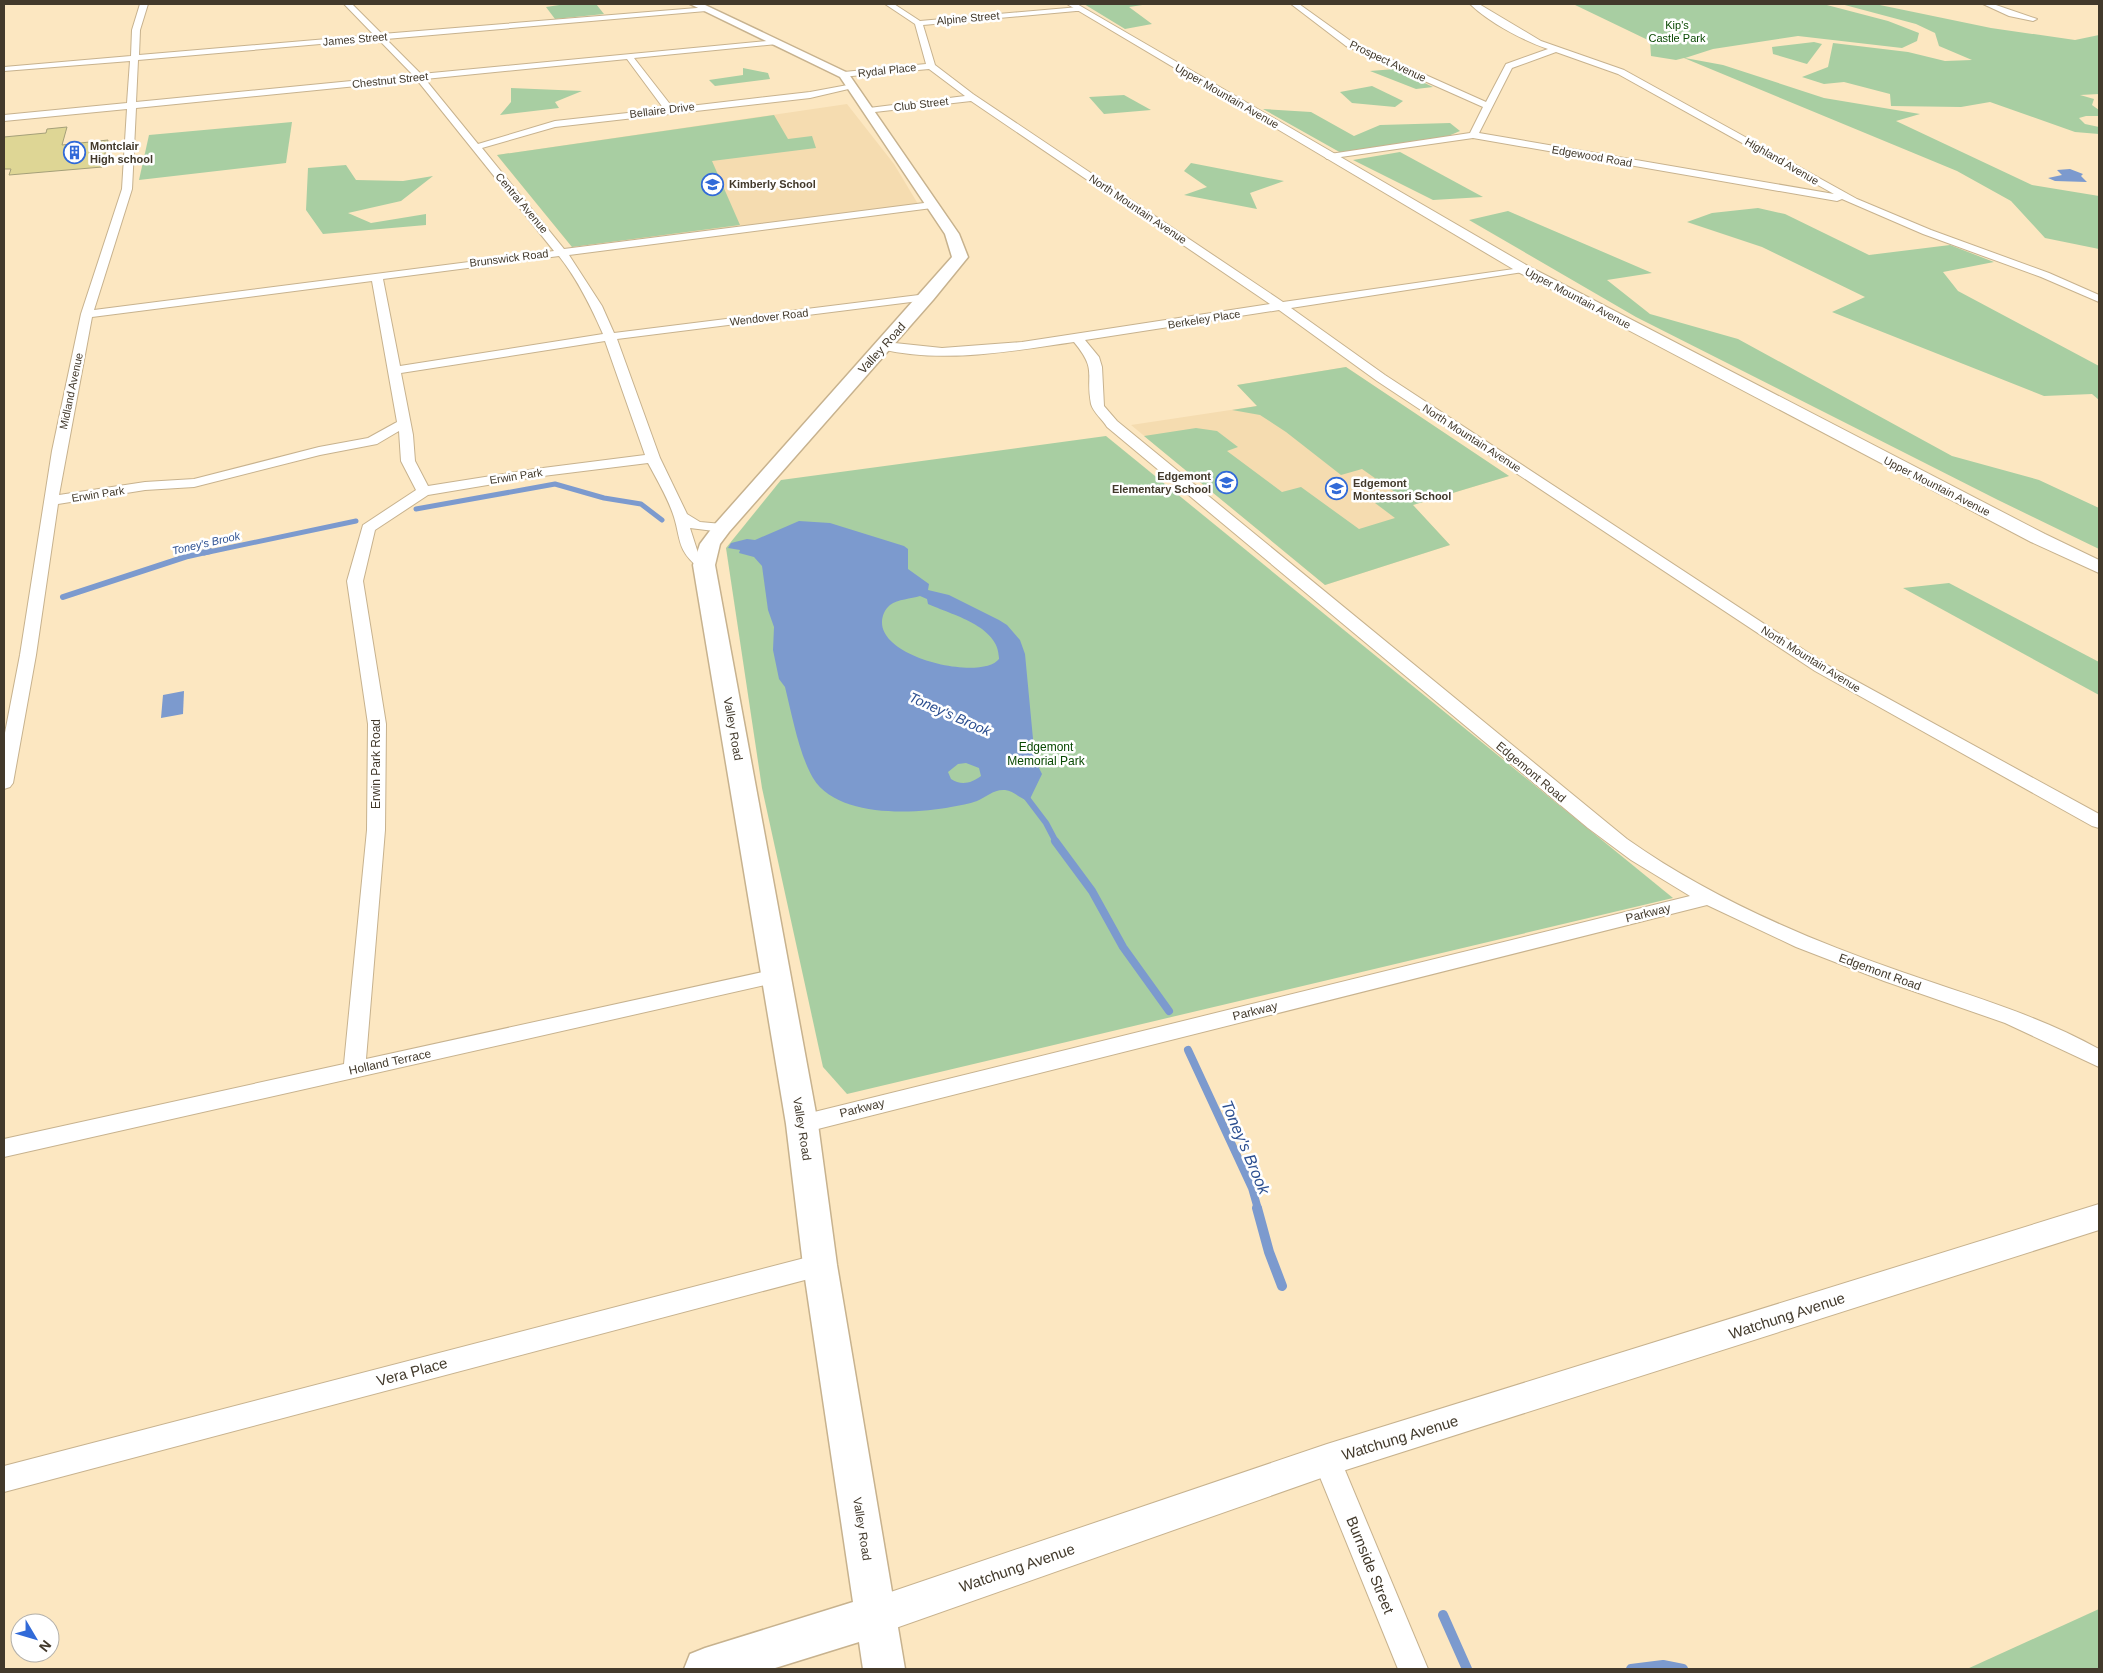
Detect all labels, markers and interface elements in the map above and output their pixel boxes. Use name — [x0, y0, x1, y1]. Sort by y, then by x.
street label: Alpine Street — [936, 9, 1000, 27]
park label: Kip's Castle Park — [1649, 19, 1706, 44]
street label: James Street — [322, 30, 388, 48]
street label: Prospect Avenue — [1348, 38, 1428, 84]
street label: Rydal Place — [857, 61, 917, 79]
street label: Upper Mountain Avenue — [1173, 61, 1281, 131]
street label: Chestnut Street — [351, 70, 429, 90]
street label: Club Street — [893, 95, 949, 113]
street label: Bellaire Drive — [629, 100, 695, 120]
street label: Highland Avenue — [1743, 135, 1821, 187]
building icon: Montclair High school — [62, 140, 86, 164]
place label: Montclair High school — [90, 140, 153, 165]
street label: Edgewood Road — [1551, 143, 1633, 169]
street label: Central Avenue — [493, 170, 551, 236]
school or university icon: Kimberly School — [701, 172, 725, 196]
street label: North Mountain Avenue — [1087, 172, 1189, 246]
place label: Kimberly School — [729, 178, 816, 190]
street label: Brunswick Road — [469, 247, 549, 269]
street label: Upper Mountain Avenue — [1523, 265, 1633, 331]
street label: Wendover Road — [729, 306, 809, 328]
street label: Berkeley Place — [1167, 307, 1241, 331]
street label: Valley Road — [855, 320, 909, 376]
street label: Midland Avenue — [57, 352, 85, 430]
street label: North Mountain Avenue — [1421, 402, 1523, 474]
street label: Upper Mountain Avenue — [1882, 454, 1992, 518]
street label: Erwin Park — [489, 466, 544, 486]
place label: Edgemont Elementary School — [1112, 470, 1211, 495]
school or university icon: Edgemont Elementary School — [1215, 470, 1239, 494]
school or university icon: Edgemont Montessori School — [1325, 477, 1349, 501]
place label: Edgemont Montessori School — [1353, 477, 1451, 502]
street label: Erwin Park — [71, 484, 126, 504]
water label: Toney's Brook — [171, 529, 241, 557]
street label: North Mountain Avenue — [1759, 624, 1863, 694]
water label: Toney's Brook — [907, 689, 994, 740]
street label: Valley Road — [721, 696, 745, 762]
street label: Erwin Park Road — [369, 719, 383, 809]
street label: Edgemont Road — [1493, 739, 1569, 805]
park label: Edgemont Memorial Park — [1007, 740, 1086, 768]
street label: Parkway — [1624, 901, 1672, 925]
street label: Edgemont Road — [1837, 951, 1923, 993]
street label: Parkway — [1231, 999, 1279, 1023]
street label: Holland Terrace — [348, 1046, 433, 1078]
street label: Valley Road — [790, 1096, 814, 1162]
street label: Parkway — [838, 1096, 886, 1120]
water label: Toney's Brook — [1218, 1098, 1273, 1198]
street label: Watchung Avenue — [1727, 1289, 1847, 1342]
street label: Vera Place — [375, 1354, 449, 1389]
street label: Watchung Avenue — [1340, 1412, 1460, 1463]
street label: Valley Road — [850, 1496, 874, 1562]
street label: Burnside Street — [1343, 1514, 1398, 1617]
street label: Watchung Avenue — [957, 1540, 1077, 1595]
north arrow — [10, 1613, 60, 1663]
text: N — [36, 1637, 55, 1655]

